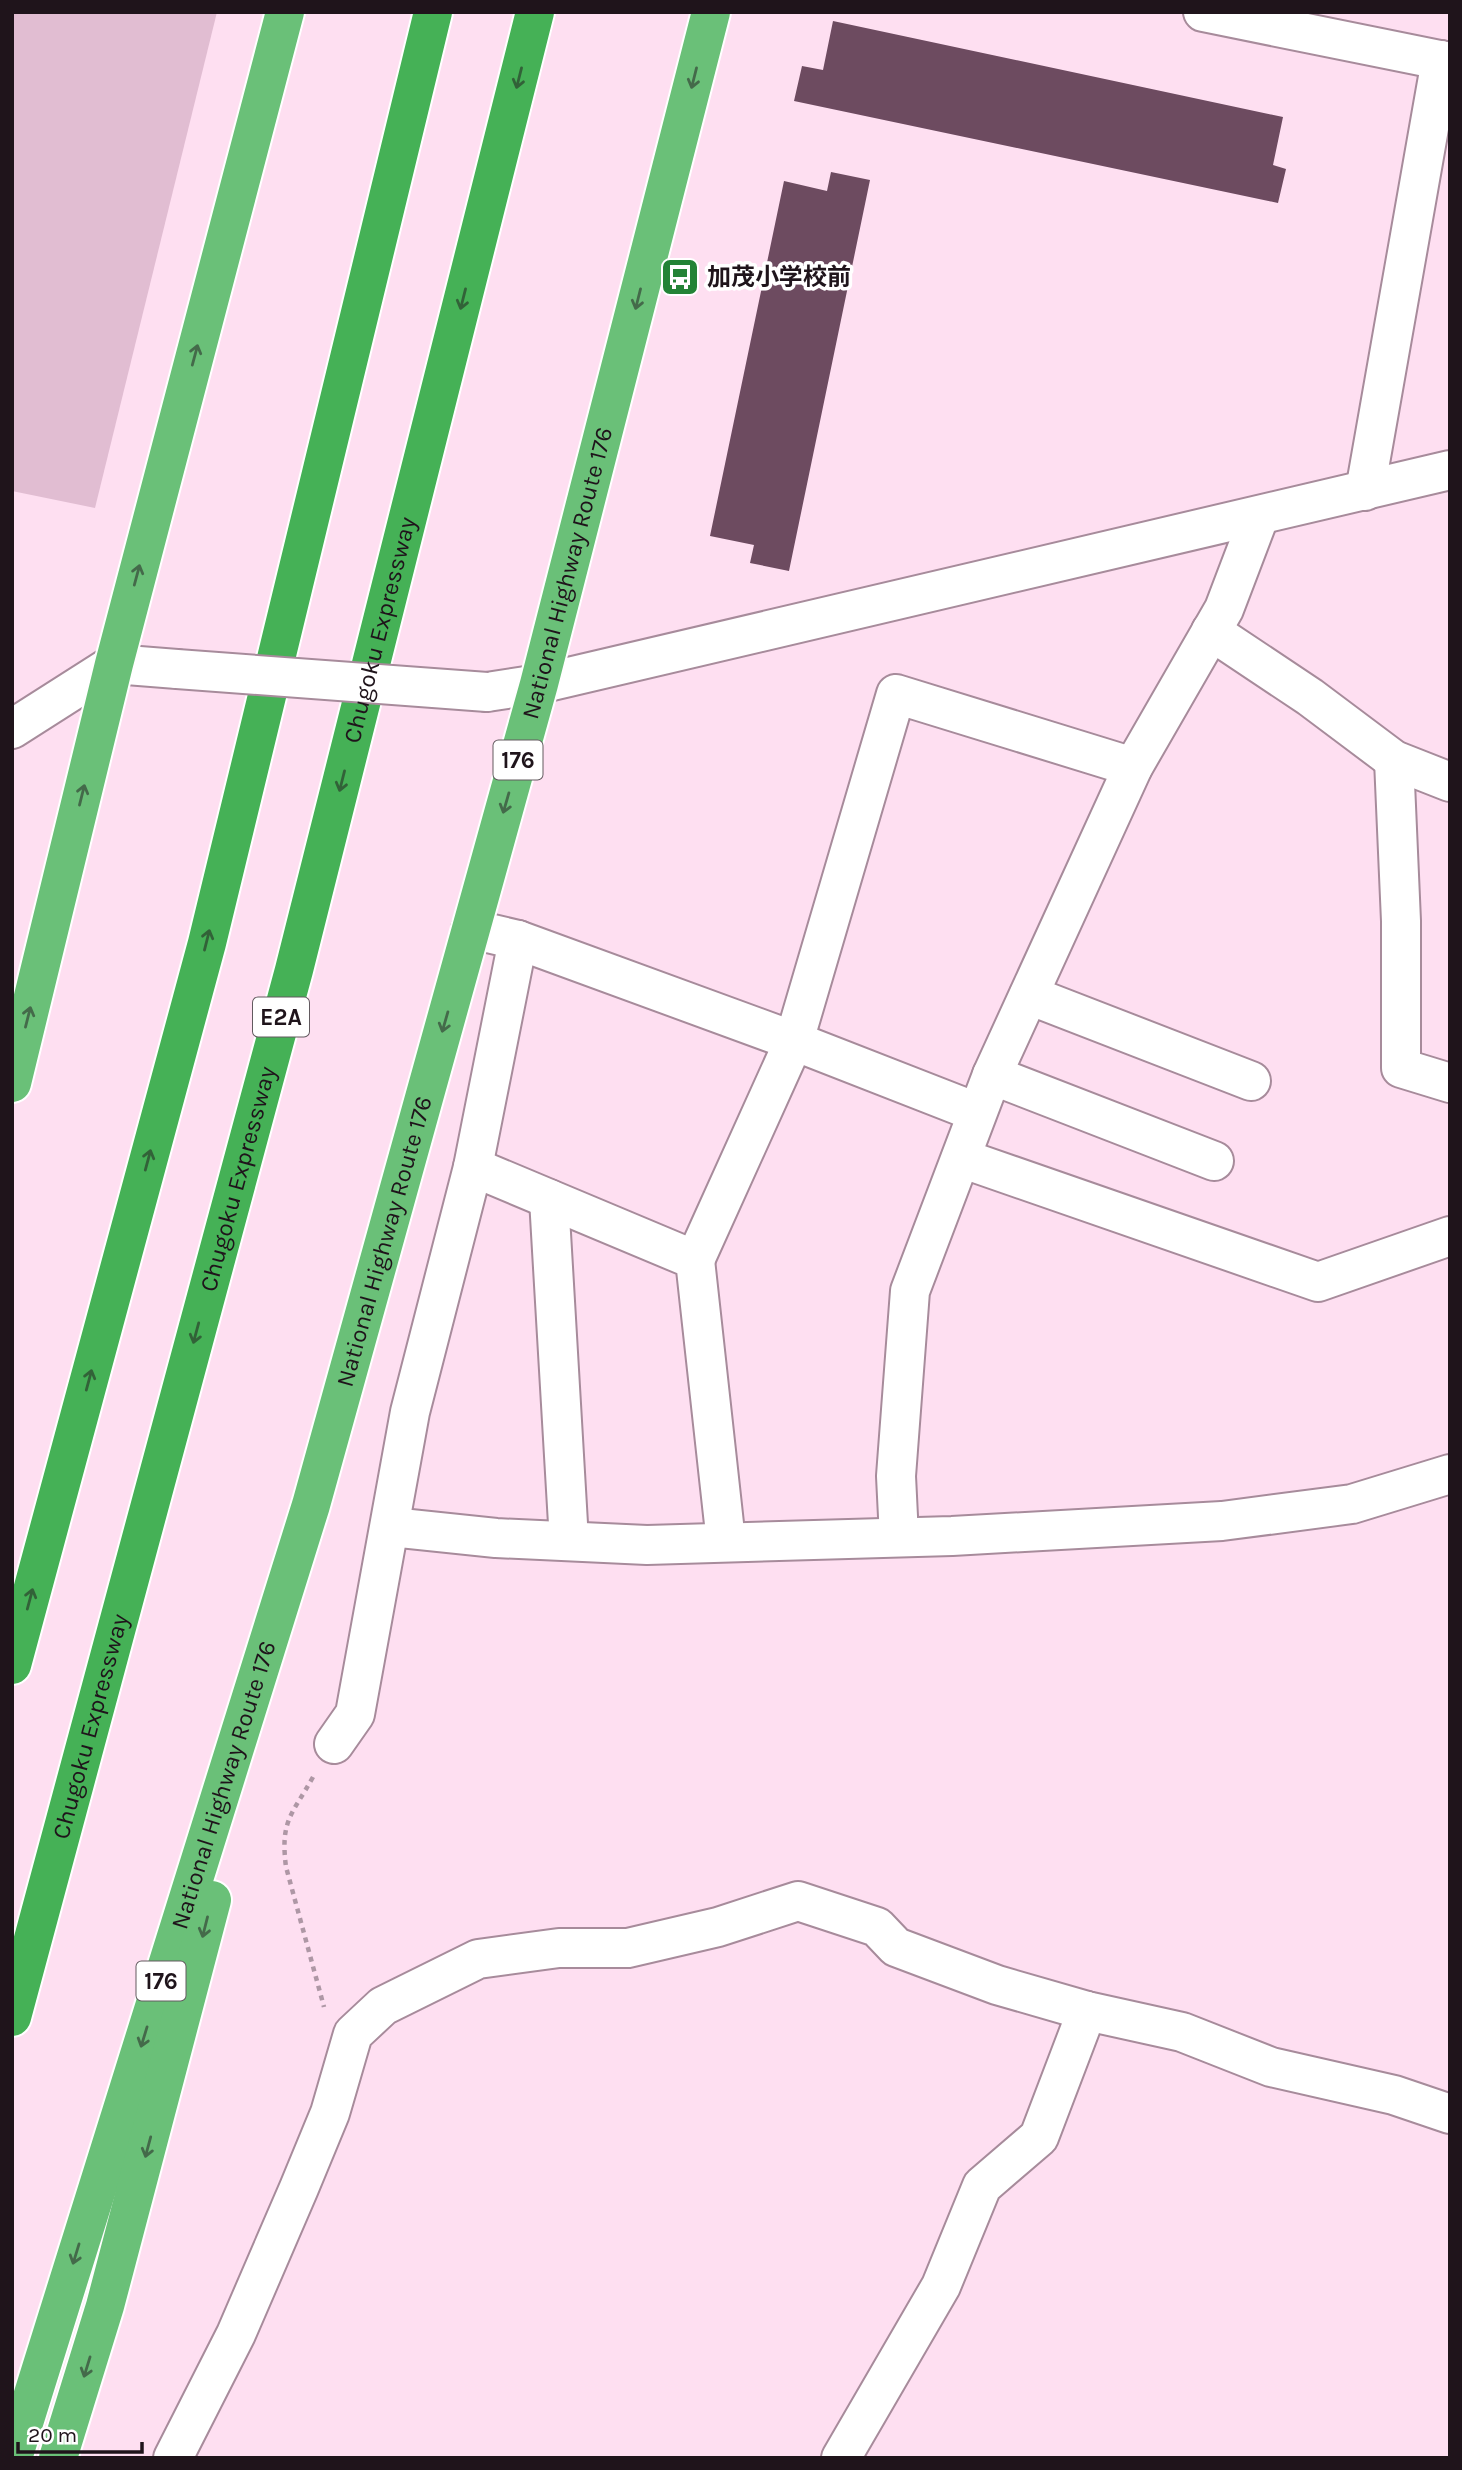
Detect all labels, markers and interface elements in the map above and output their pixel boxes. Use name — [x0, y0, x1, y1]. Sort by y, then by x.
one-way arrow — [512, 67, 525, 89]
one-way arrow — [687, 67, 700, 89]
bus stop icon: 加茂小学校前 — [659, 256, 701, 298]
place label: 加茂小学校前 — [707, 263, 851, 291]
one-way arrow — [456, 287, 469, 310]
one-way arrow — [631, 287, 644, 310]
one-way arrow — [189, 344, 202, 367]
street label: National Highway Route 176 — [516, 424, 618, 722]
street label: Chugoku Expressway — [338, 514, 421, 746]
one-way arrow — [132, 564, 145, 586]
road number: 176 — [494, 740, 542, 780]
one-way arrow — [335, 769, 348, 792]
one-way arrow — [76, 785, 89, 807]
one-way arrow — [499, 791, 512, 814]
one-way arrow — [201, 929, 214, 952]
road number: E2A — [253, 998, 309, 1036]
one-way arrow — [22, 1006, 35, 1028]
one-way arrow — [438, 1011, 451, 1033]
street label: Chugoku Expressway — [194, 1063, 281, 1295]
street label: National Highway Route 176 — [331, 1093, 438, 1390]
one-way arrow — [142, 1149, 155, 1172]
one-way arrow — [189, 1322, 202, 1344]
one-way arrow — [83, 1369, 96, 1392]
one-way arrow — [24, 1589, 37, 1611]
street label: Chugoku Expressway — [47, 1611, 134, 1842]
street label: National Highway Route 176 — [165, 1638, 282, 1933]
one-way arrow — [198, 1915, 211, 1938]
road number: 176 — [136, 1962, 186, 2000]
one-way arrow — [136, 2026, 149, 2048]
one-way arrow — [140, 2136, 153, 2158]
one-way arrow — [68, 2243, 81, 2265]
one-way arrow — [79, 2355, 92, 2377]
scale bar — [18, 2410, 142, 2454]
text: 20 m — [28, 2423, 77, 2447]

